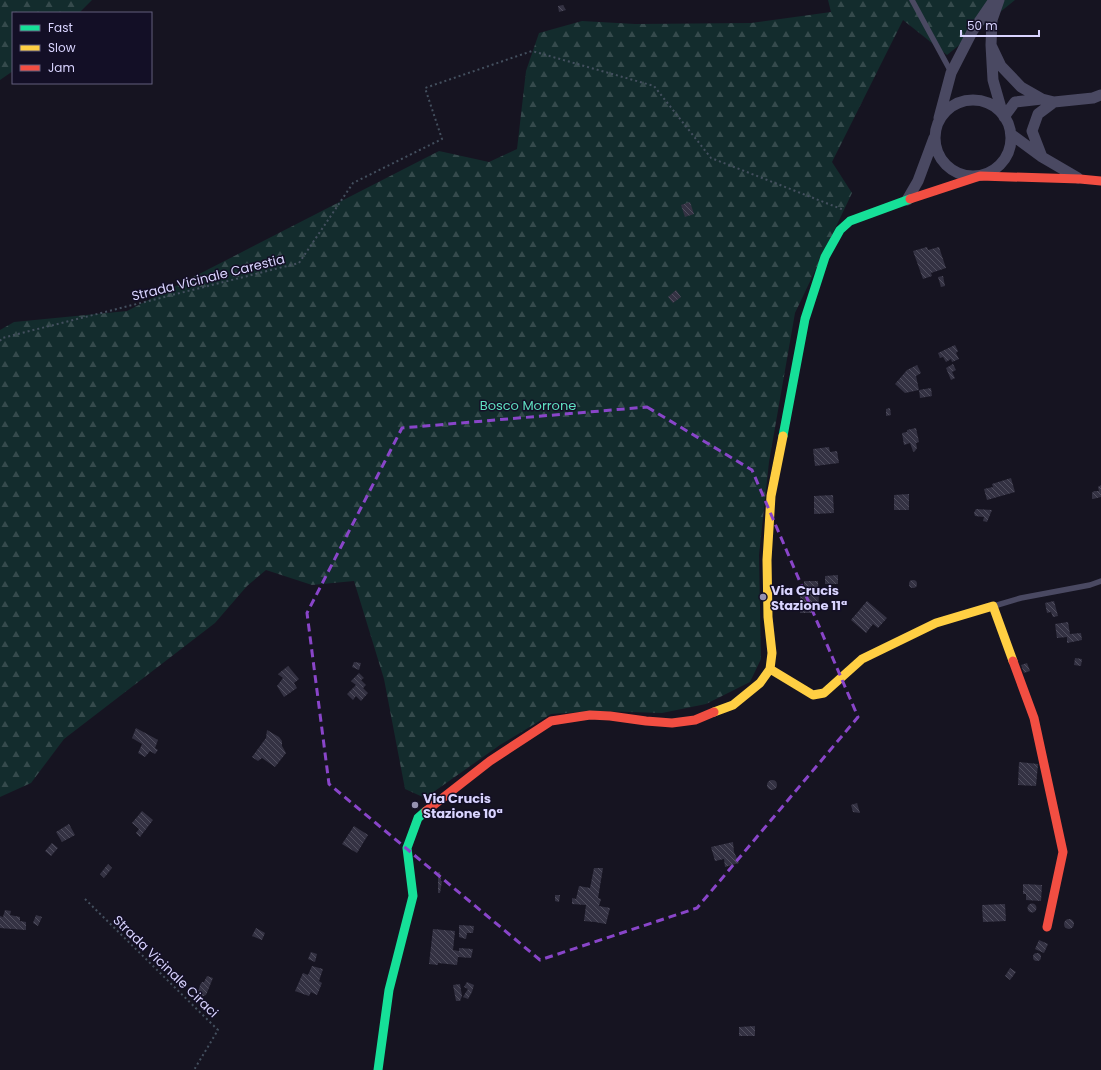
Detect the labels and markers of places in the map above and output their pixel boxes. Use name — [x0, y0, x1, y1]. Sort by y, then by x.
place label: Via Crucis Stazione 11ª — [771, 581, 847, 615]
marker: Via Crucis Stazione 11ª — [758, 592, 768, 602]
place label: Via Crucis Stazione 10ª — [423, 789, 503, 823]
marker: Via Crucis Stazione 10ª — [410, 800, 420, 810]

